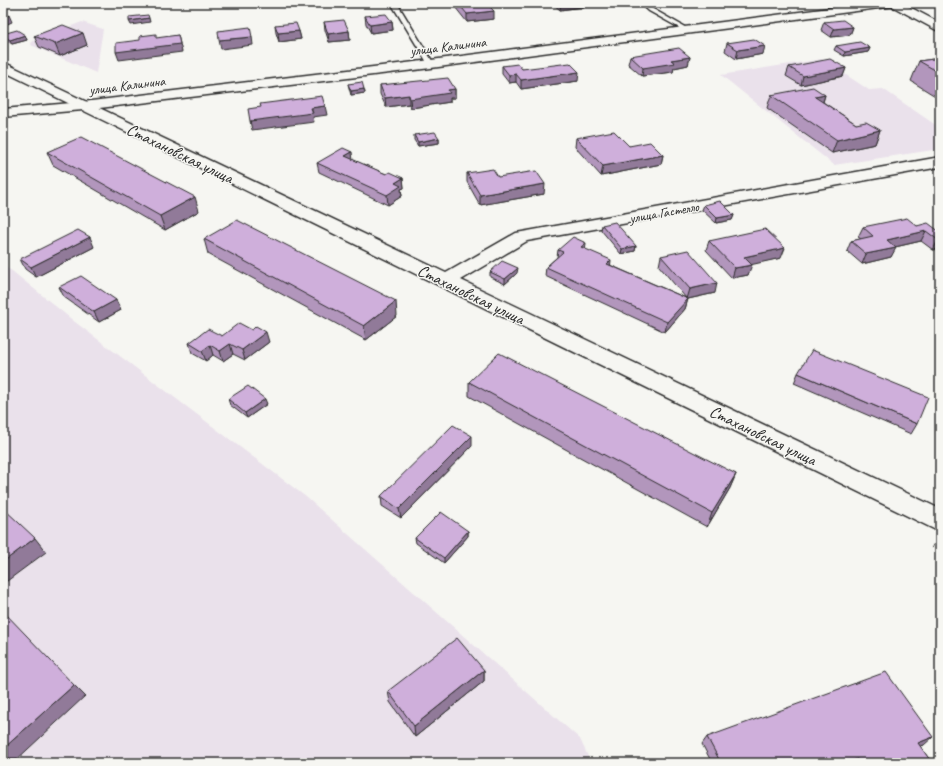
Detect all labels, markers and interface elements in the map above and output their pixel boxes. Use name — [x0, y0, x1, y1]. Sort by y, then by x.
street label: улица Калинина — [408, 33, 488, 60]
street label: улица Калинина — [87, 72, 167, 99]
street label: Стахановская улица — [123, 119, 238, 189]
street label: улица Гастелло — [627, 198, 701, 227]
street label: Стахановская улица — [414, 260, 529, 330]
street label: Стахановская улица — [706, 401, 821, 471]

